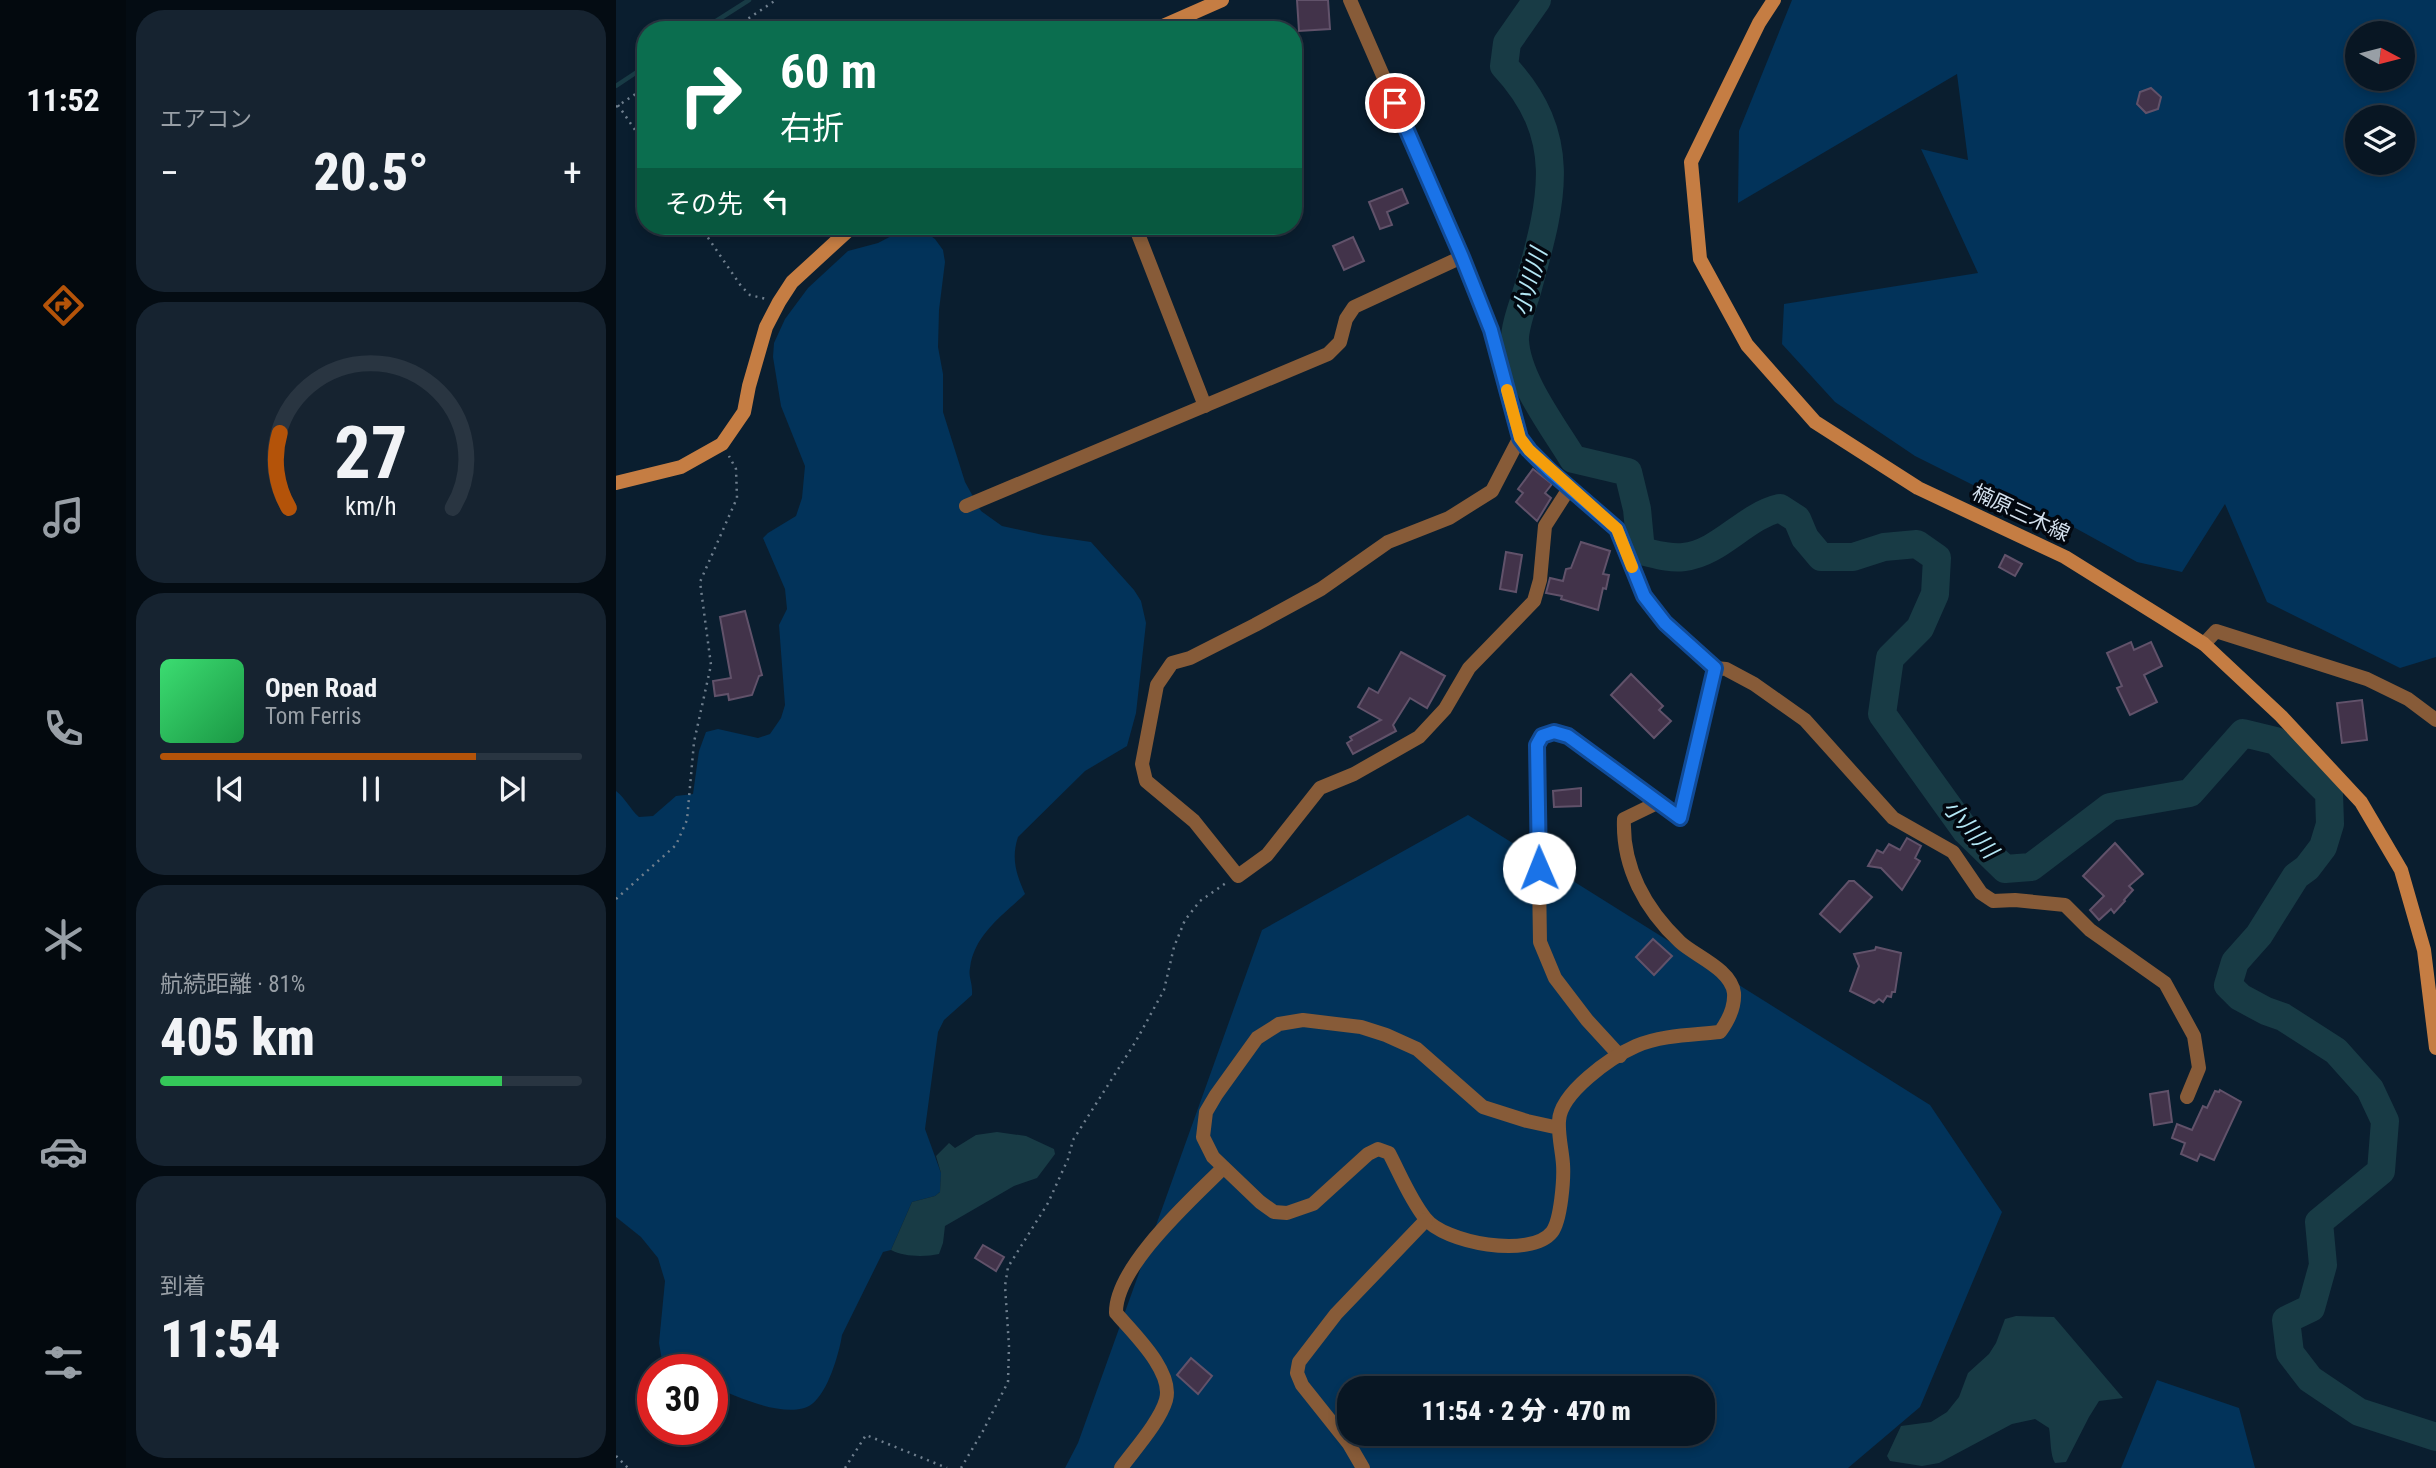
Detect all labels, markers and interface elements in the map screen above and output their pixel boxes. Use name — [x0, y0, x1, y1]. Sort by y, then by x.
north arrow — [2345, 21, 2415, 91]
map controls — [2345, 21, 2415, 175]
text: 60 m — [780, 43, 877, 100]
icon: right — [665, 49, 756, 140]
pin — [1365, 73, 1425, 133]
text: 11:52 — [26, 81, 100, 119]
icon: arrive — [1376, 84, 1414, 122]
button: layers — [2345, 105, 2415, 175]
text: エアコン — [160, 106, 252, 133]
text: 右折 — [780, 109, 844, 147]
text: 20.5° — [313, 142, 429, 203]
text: − — [160, 151, 179, 195]
text: + — [563, 151, 582, 195]
icon: left — [757, 182, 795, 220]
text: その先 — [665, 189, 743, 219]
water label: 小川川 — [1508, 242, 1553, 319]
icon: directions — [39, 281, 88, 330]
text: 27 — [334, 411, 408, 497]
street label: 楠原三木線 — [1968, 480, 2074, 546]
text: km/h — [345, 492, 397, 521]
icon: music — [39, 493, 88, 542]
text: Open Road — [265, 673, 377, 703]
text: Tom Ferris — [265, 703, 361, 730]
icon: phone — [39, 704, 88, 753]
icon: previous — [211, 770, 249, 808]
icon: pause — [352, 770, 390, 808]
icon: next — [493, 770, 531, 808]
water label: 小川川 — [1937, 794, 2005, 866]
position arrow — [1502, 831, 1576, 905]
icon: climate — [39, 915, 88, 964]
text: 航続距離 · 81% — [160, 971, 305, 998]
text: 405 km — [160, 1007, 315, 1068]
icon: car — [39, 1127, 88, 1176]
text: 到着 — [160, 1273, 206, 1300]
text: 11:54 — [160, 1309, 280, 1370]
icon: filters — [39, 1338, 88, 1387]
speed limit sign: 30 — [637, 1354, 728, 1445]
text: 11:54 · 2 分 · 470 m — [1421, 1396, 1631, 1426]

